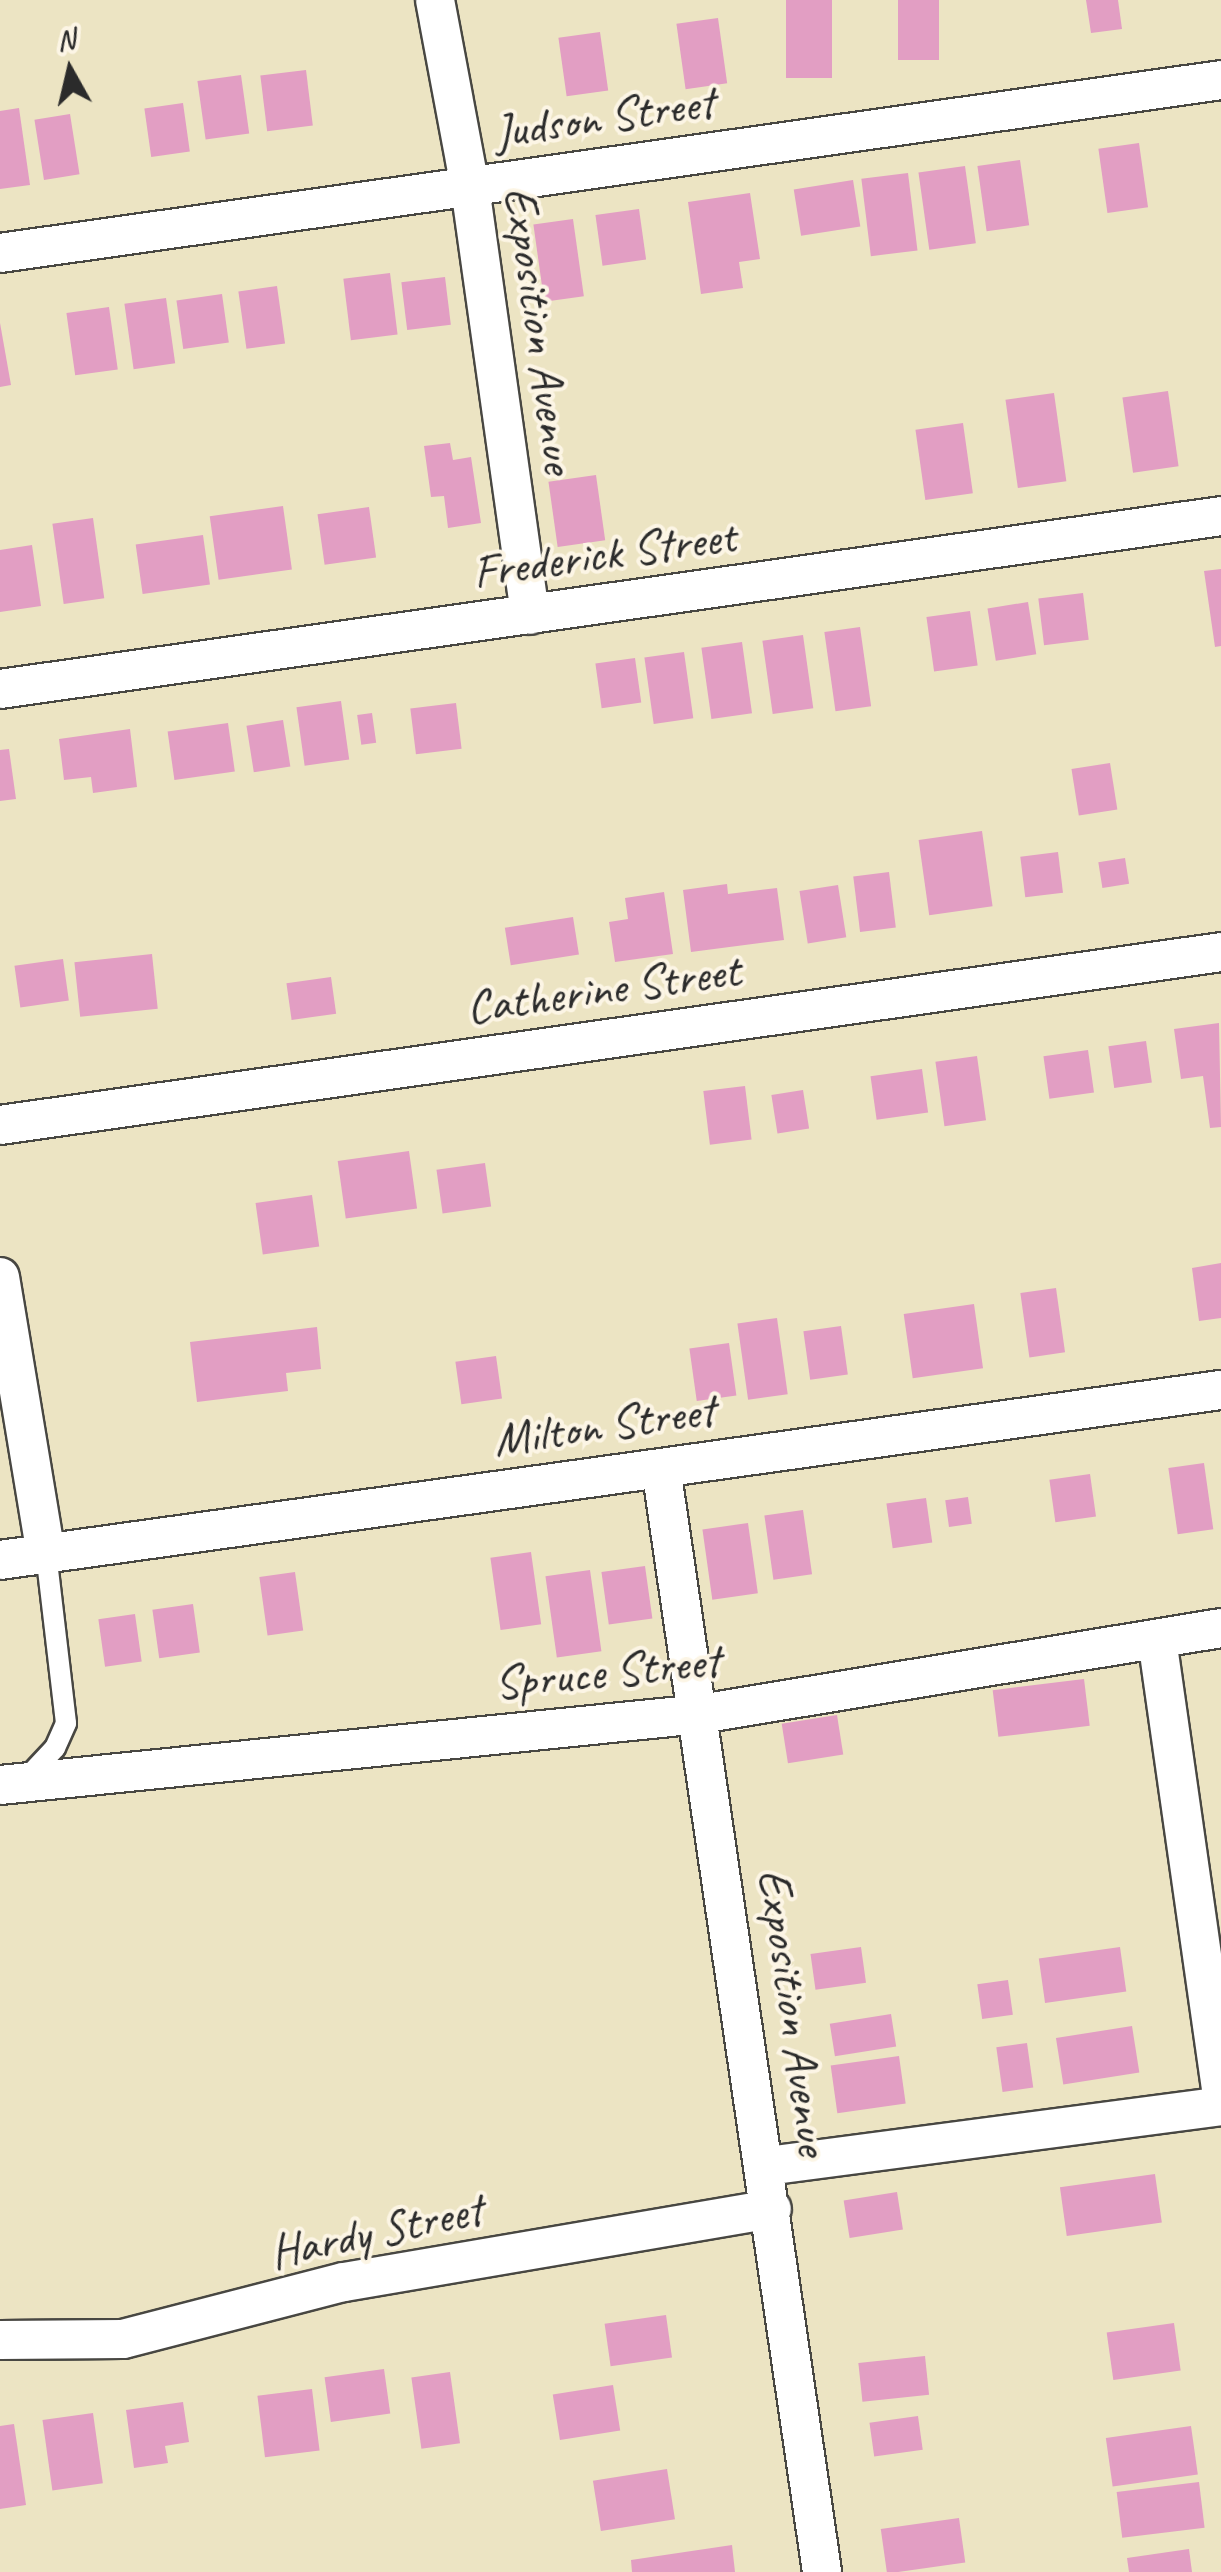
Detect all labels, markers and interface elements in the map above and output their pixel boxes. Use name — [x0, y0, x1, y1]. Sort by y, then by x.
north arrow — [20, 20, 120, 120]
text: N — [55, 21, 77, 58]
street label: Judson Street — [490, 73, 718, 161]
street label: Exposition Avenue — [491, 183, 589, 477]
street label: Frederick Street — [468, 507, 740, 601]
street label: Catherine Street — [462, 941, 744, 1037]
street label: Milton Street — [490, 1381, 718, 1469]
street label: Spruce Street — [492, 1632, 722, 1712]
street label: Exposition Avenue — [745, 1865, 843, 2159]
street label: Hardy Street — [264, 2180, 488, 2282]

